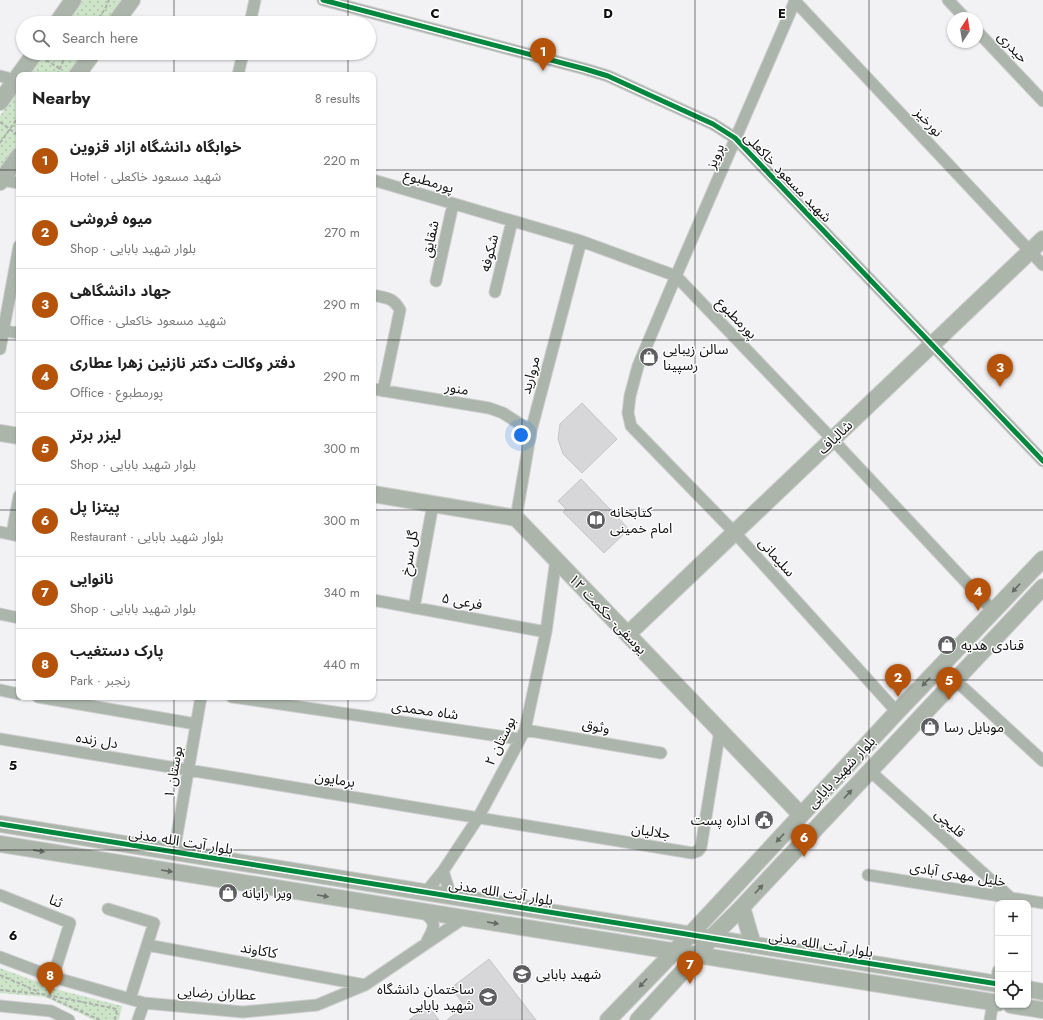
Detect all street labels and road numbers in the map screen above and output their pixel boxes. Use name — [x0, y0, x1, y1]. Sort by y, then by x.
street label: حیدری — [993, 27, 1033, 67]
street label: نورخیز — [909, 102, 948, 141]
street label: شهید مسعود خاکعلی — [740, 127, 836, 227]
street label: پرویز — [700, 140, 729, 173]
street label: پورمطبوع — [401, 164, 456, 199]
street label: شقایق — [416, 219, 444, 259]
street label: شکوفه — [475, 232, 503, 274]
street label: پورمطبوع — [711, 293, 762, 344]
street label: مروارید — [515, 354, 545, 396]
street label: منور — [443, 376, 470, 400]
street label: شالباف — [813, 415, 857, 459]
street label: گل سرخ — [395, 529, 424, 577]
street label: سلیمانی — [754, 533, 800, 581]
street label: یوسفی- حکمت ۱۲ — [564, 569, 652, 659]
street label: فرعی ۵ — [440, 588, 484, 614]
street label: شاه محمدی — [390, 695, 460, 725]
street label: بوستان ۲ — [480, 713, 521, 769]
street label: وثوق — [581, 714, 611, 738]
street label: دل زنده — [75, 727, 120, 753]
street label: بلوار شهید بابایی — [802, 731, 880, 813]
street label: بوستان ۱ — [159, 744, 187, 800]
street label: برمایون — [313, 766, 357, 792]
street label: قلیچی — [930, 804, 970, 842]
street label: جلالیان — [630, 818, 672, 844]
street label: بلوار آیت الله مدنی — [127, 823, 235, 859]
street label: خلیل مهدی آبادی — [908, 857, 1008, 891]
street label: بلوار آیت الله مدنی — [447, 874, 555, 910]
street label: ثنا — [46, 889, 66, 913]
street label: بلوار آیت الله مدنی — [767, 926, 875, 962]
street label: کاکاوند — [239, 937, 279, 963]
street label: عطاران رضایی — [177, 981, 257, 1005]

